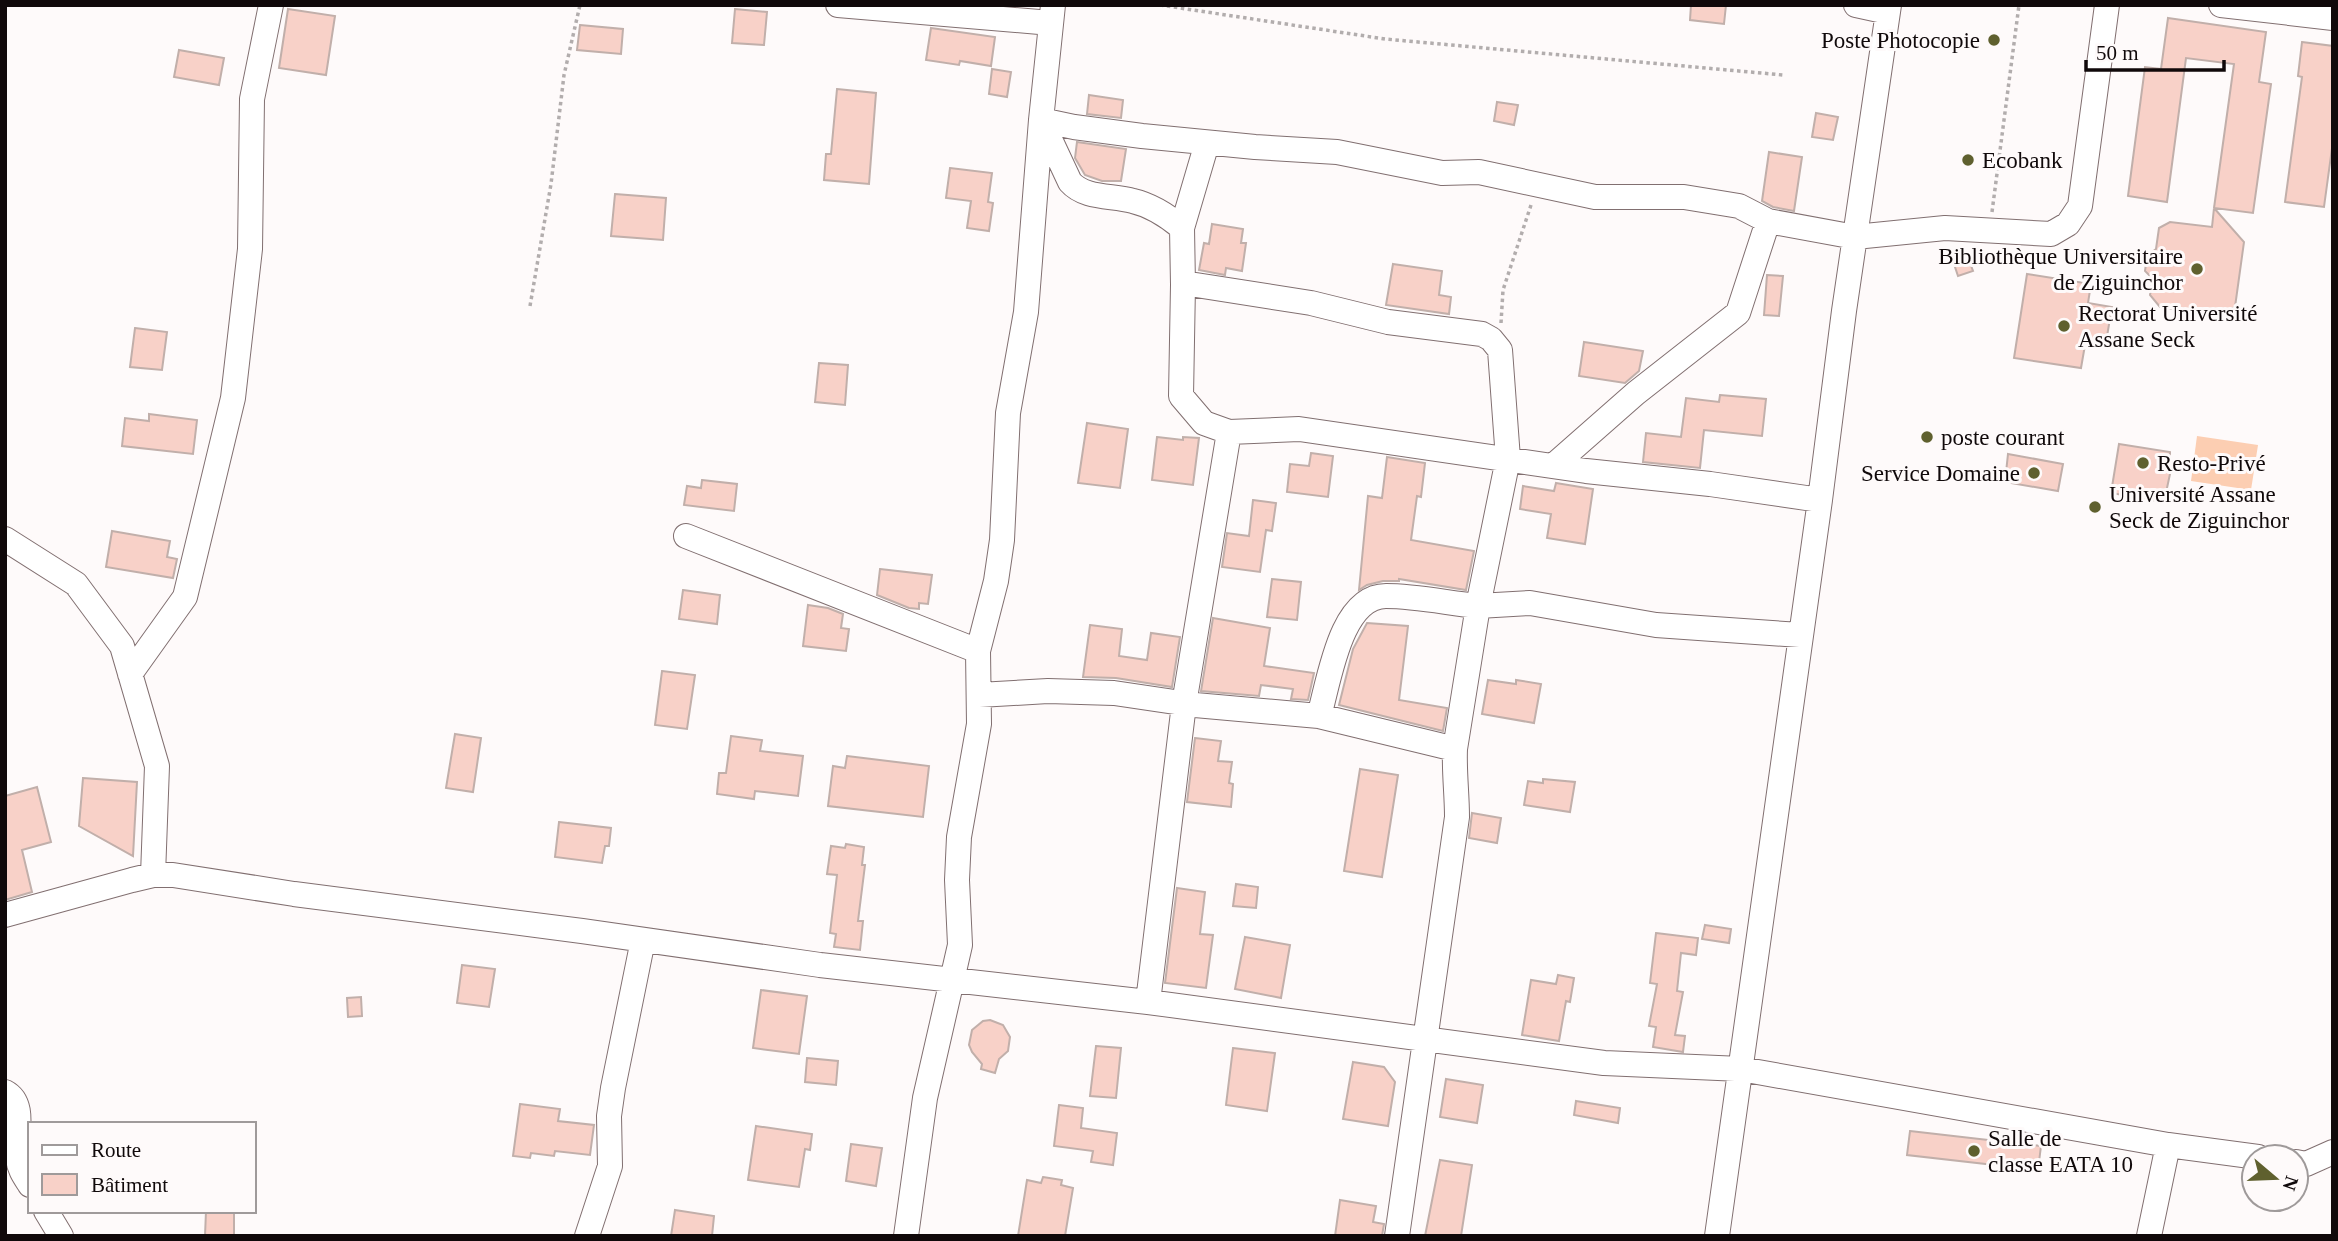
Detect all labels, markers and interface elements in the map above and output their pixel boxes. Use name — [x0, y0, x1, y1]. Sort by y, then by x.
place label: Poste Photocopie — [1821, 28, 1980, 53]
scale bar — [2086, 28, 2224, 72]
marker: Poste Photocopie — [1986, 32, 2002, 48]
text: 50 m — [2096, 41, 2139, 65]
place label: Ecobank — [1982, 148, 2063, 173]
marker: Ecobank — [1960, 152, 1976, 168]
place label: Bibliothèque Universitaire de Ziguinchor — [1938, 244, 2183, 295]
marker: Bibliothèque Universitaire de Ziguinchor — [2189, 261, 2205, 277]
place label: Rectorat Université Assane Seck — [2078, 301, 2257, 352]
marker: Rectorat Université Assane Seck — [2056, 318, 2072, 334]
place label: poste courant — [1941, 425, 2065, 450]
marker: poste courant — [1919, 429, 1935, 445]
place label: Resto-Privé — [2157, 451, 2266, 476]
marker: Resto-Privé — [2135, 455, 2151, 471]
place label: Service Domaine — [1861, 461, 2020, 486]
marker: Service Domaine — [2026, 465, 2042, 481]
place label: Université Assane Seck de Ziguinchor — [2109, 482, 2289, 533]
marker: Université Assane Seck de Ziguinchor — [2087, 499, 2103, 515]
legend — [28, 1122, 256, 1213]
place label: Salle de classe EATA 10 — [1988, 1126, 2133, 1177]
text: Route — [91, 1138, 141, 1162]
marker: Salle de classe EATA 10 — [1966, 1143, 1982, 1159]
north arrow — [2240, 1143, 2310, 1213]
text: Bâtiment — [91, 1173, 168, 1197]
text: N — [2278, 1173, 2303, 1194]

